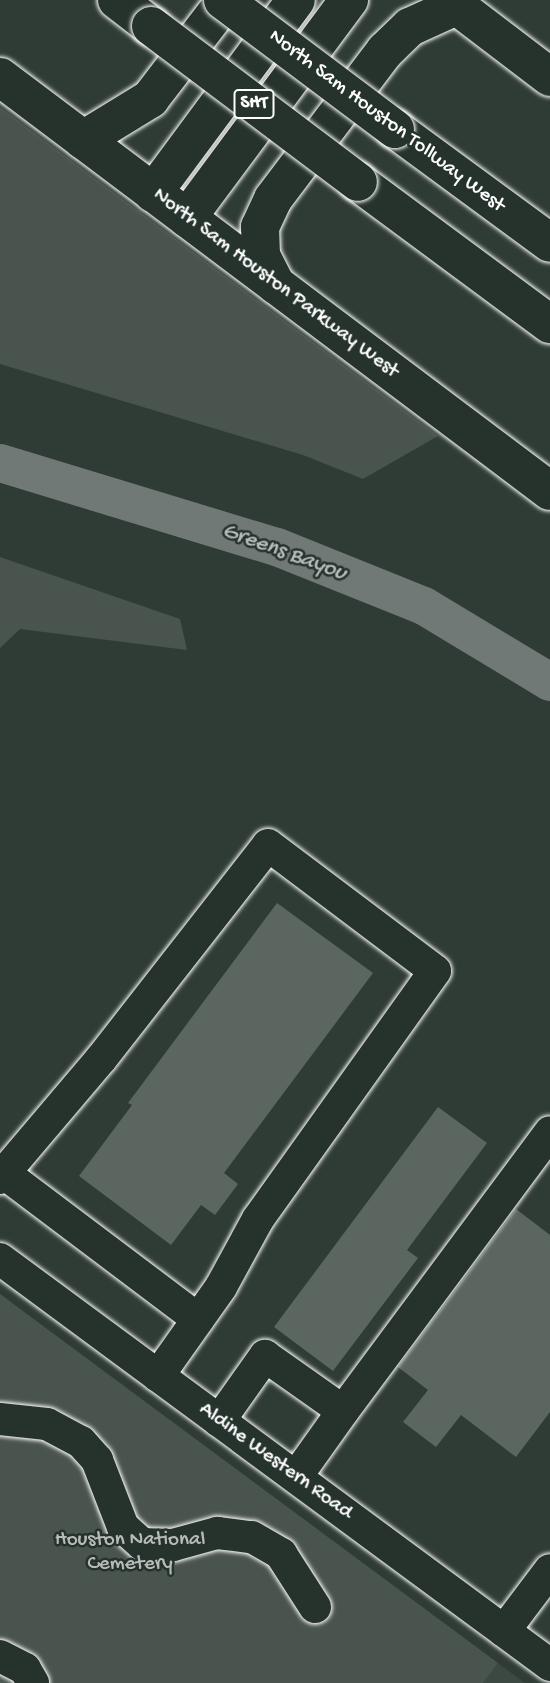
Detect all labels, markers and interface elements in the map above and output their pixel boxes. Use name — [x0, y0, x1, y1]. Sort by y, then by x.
street label: North Sam Houston Tollway West — [263, 25, 509, 219]
road number: SHT — [233, 88, 275, 120]
street label: North Sam Houston Parkway West — [147, 183, 403, 385]
water label: Greens Bayou — [218, 518, 350, 588]
street label: Aldine Western Road — [193, 1398, 357, 1526]
park label: Houston National Cemetery — [55, 1528, 205, 1578]

